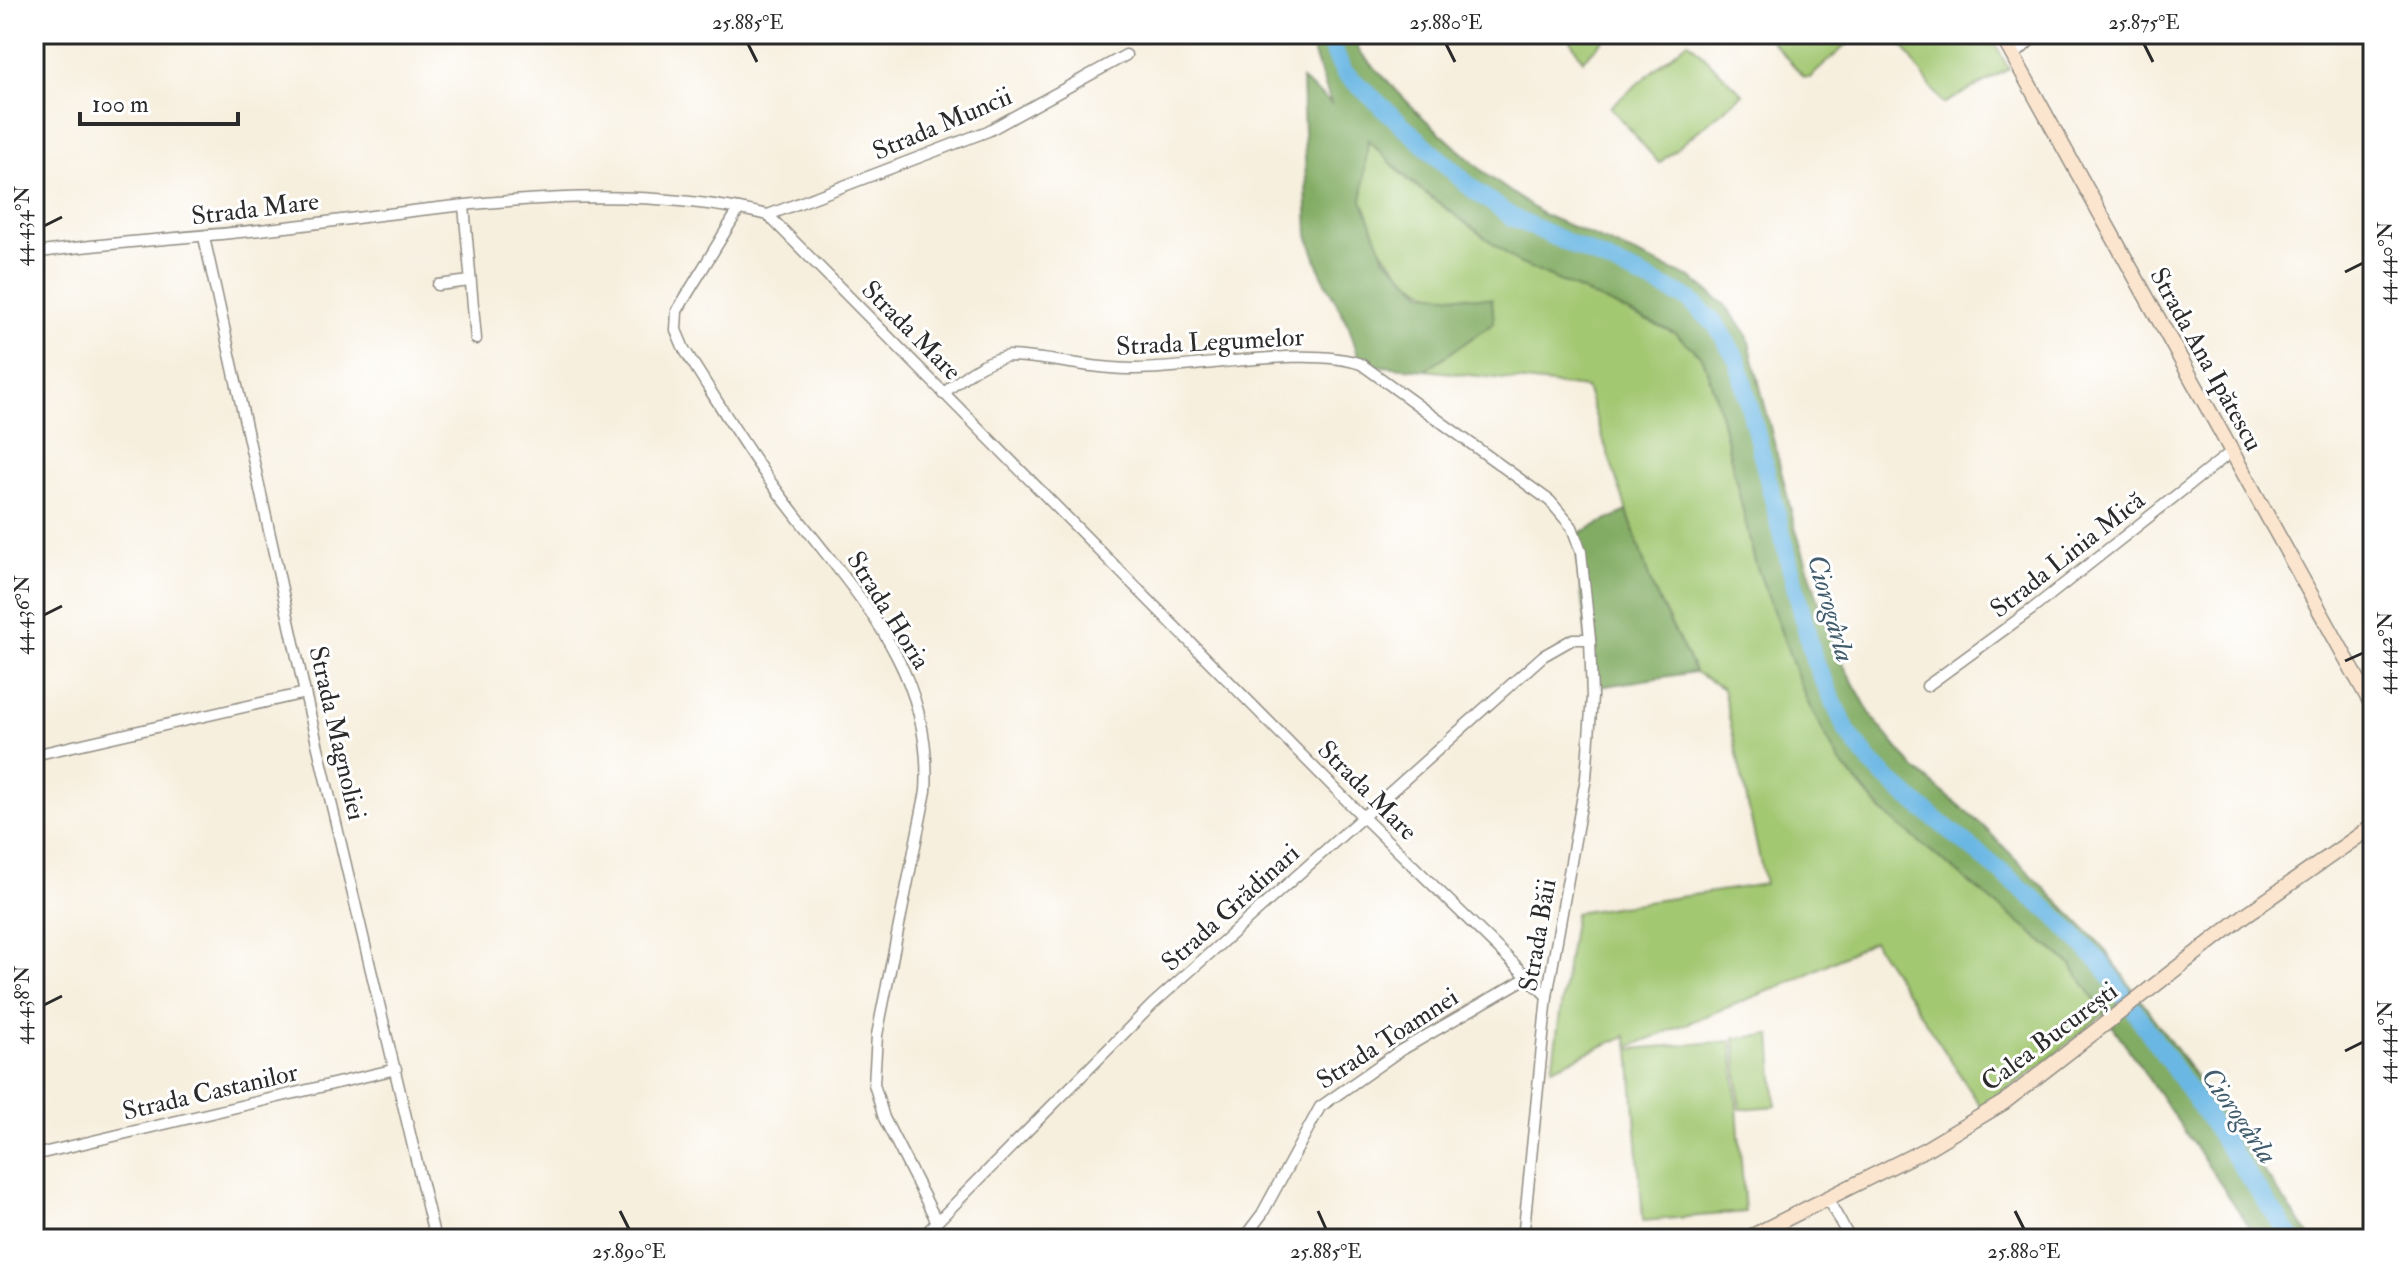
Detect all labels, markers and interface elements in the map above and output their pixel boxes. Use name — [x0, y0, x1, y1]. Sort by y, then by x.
text: 25.885°E — [712, 10, 784, 35]
text: 25.880°E — [1410, 10, 1482, 35]
text: 25.875°E — [2108, 10, 2180, 35]
scale bar — [80, 76, 238, 126]
street label: Strada Muncii — [868, 80, 1017, 168]
text: 100 m — [92, 89, 149, 120]
street label: Strada Mare — [189, 185, 321, 233]
text: 44.434°N — [10, 186, 35, 266]
text: 44.440°N — [2373, 221, 2398, 304]
street label: Strada Ana Ipătescu — [2142, 262, 2270, 457]
street label: Strada Mare — [855, 274, 968, 388]
street label: Strada Legumelor — [1115, 321, 1305, 363]
street label: Strada Linia Mică — [1984, 484, 2152, 625]
street label: Strada Horia — [839, 546, 937, 676]
water label: Ciorogârla — [1799, 551, 1863, 666]
text: 44.436°N — [10, 575, 35, 655]
text: 44.442°N — [2373, 612, 2398, 694]
street label: Strada Magnoliei — [301, 643, 373, 823]
street label: Strada Mare — [1311, 734, 1424, 848]
street label: Strada Grădinari — [1155, 837, 1306, 978]
street label: Strada Băii — [1512, 876, 1564, 994]
text: 44.438°N — [10, 965, 35, 1044]
street label: Calea București — [1975, 975, 2124, 1098]
street label: Strada Toamnei — [1311, 981, 1465, 1097]
text: 44.444°N — [2373, 1000, 2398, 1084]
street label: Strada Castanilor — [119, 1056, 301, 1128]
water label: Ciorogârla — [2193, 1061, 2285, 1171]
text: 25.890°E — [592, 1239, 666, 1264]
text: 25.885°E — [1290, 1239, 1362, 1264]
text: 25.880°E — [1988, 1239, 2060, 1264]

